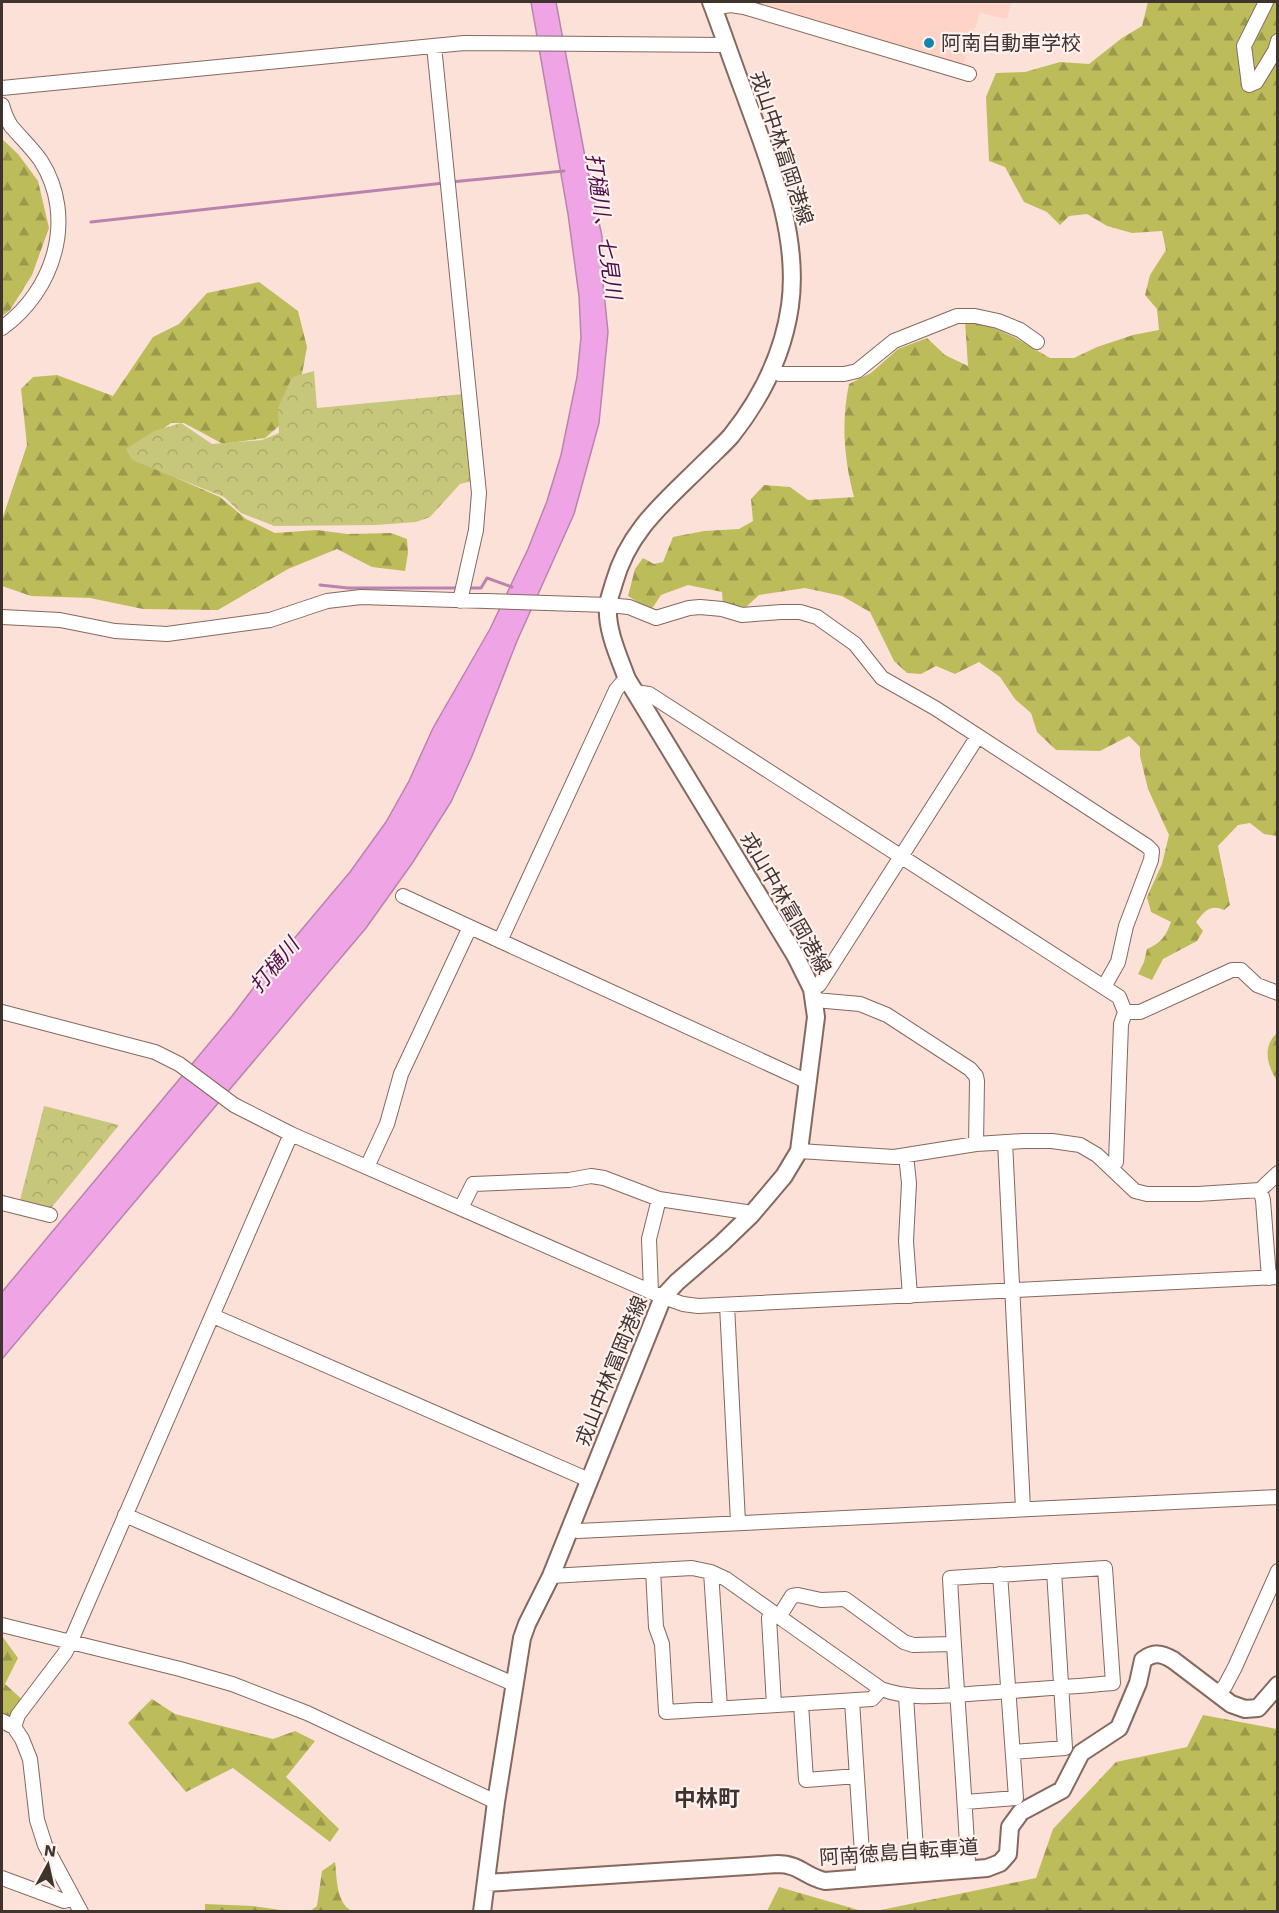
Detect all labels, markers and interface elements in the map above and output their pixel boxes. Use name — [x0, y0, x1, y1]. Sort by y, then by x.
place label: 阿南自動車学校 — [941, 31, 1081, 55]
marker: 阿南自動車学校 — [922, 36, 936, 50]
street label: 戎山中林富岡港線 — [746, 68, 818, 228]
water label: 打樋川、七見川 — [581, 151, 627, 303]
street label: 戎山中林富岡港線 — [736, 828, 836, 978]
water label: 打樋川 — [244, 931, 305, 997]
street label: 戎山中林富岡港線 — [570, 1292, 652, 1450]
district label: 中林町 — [674, 1786, 740, 1811]
street label: 阿南徳島自転車道 — [818, 1834, 980, 1870]
north arrow — [18, 1835, 78, 1895]
text: N — [43, 1840, 57, 1861]

